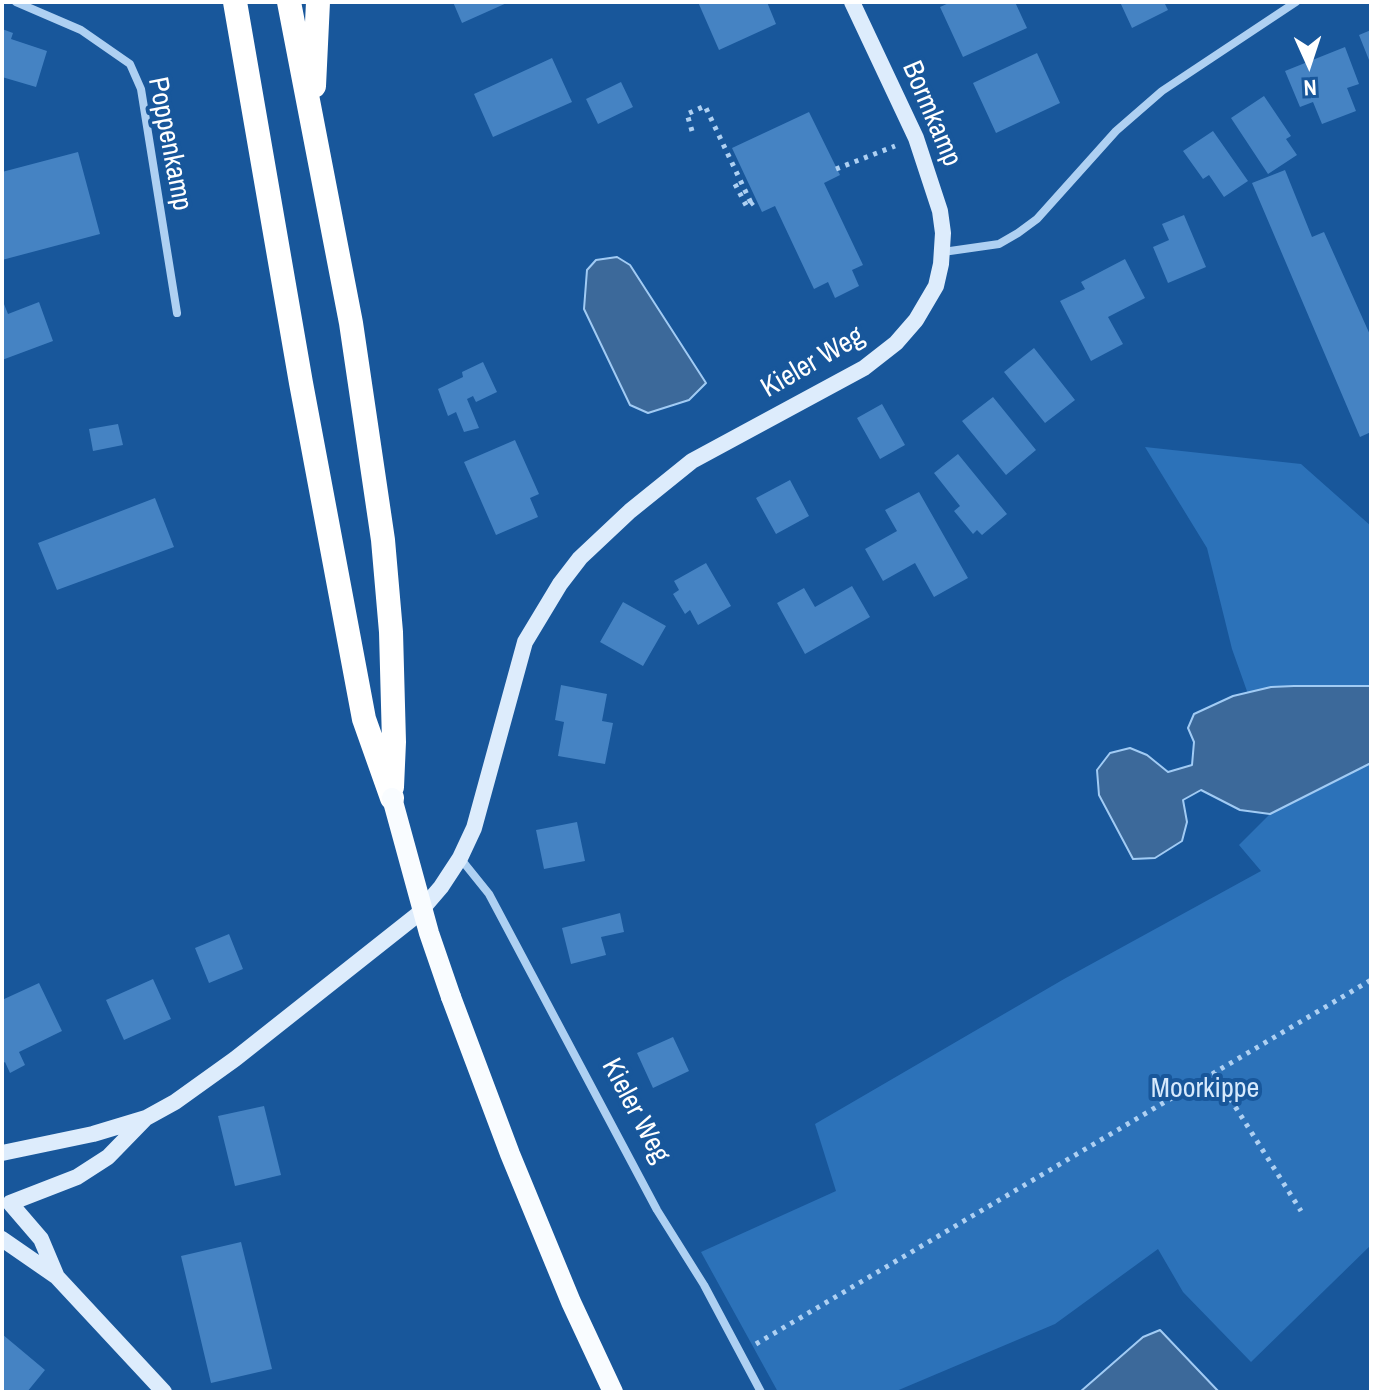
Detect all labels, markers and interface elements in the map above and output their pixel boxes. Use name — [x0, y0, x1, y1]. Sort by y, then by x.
north arrow — [1269, 24, 1349, 104]
street label: Bormkamp — [894, 56, 968, 172]
text: N — [1303, 73, 1318, 103]
street label: Poppenkamp — [140, 74, 198, 214]
street label: Kieler Weg — [756, 320, 870, 406]
street label: Kieler Weg — [594, 1053, 676, 1169]
park label: Moorkippe — [1151, 1072, 1259, 1106]

